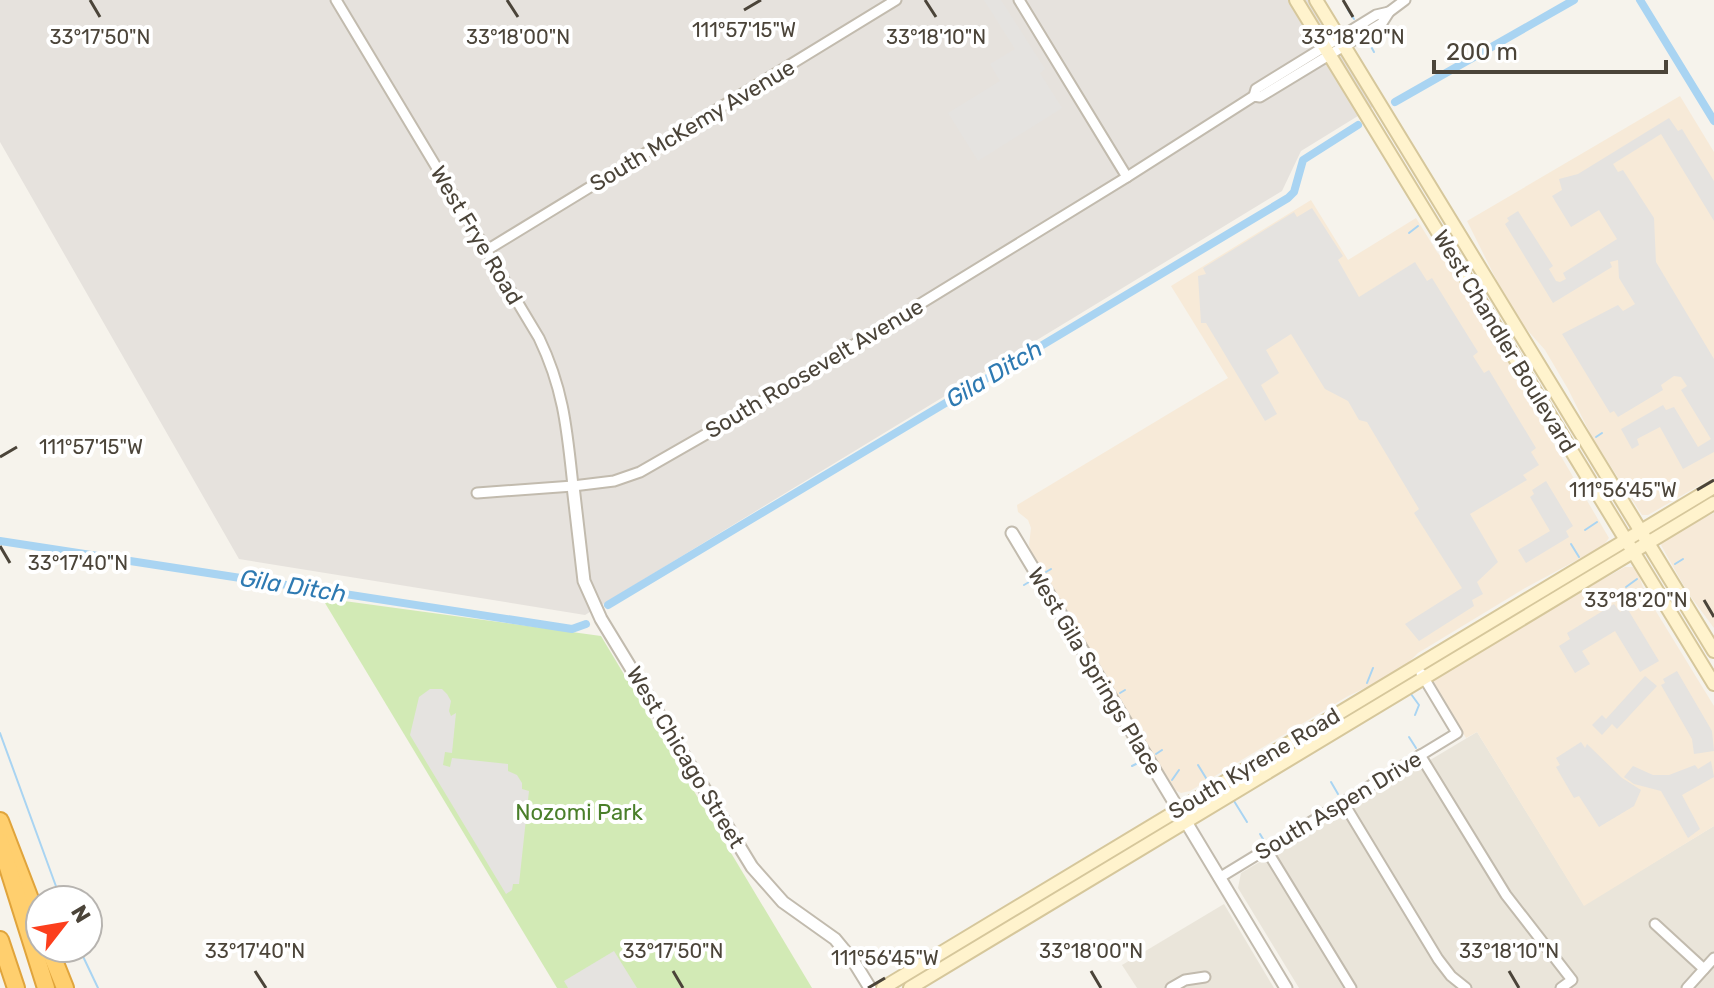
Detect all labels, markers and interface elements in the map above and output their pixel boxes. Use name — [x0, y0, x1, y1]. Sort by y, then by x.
text: 111°57'15"W — [692, 18, 796, 42]
scale bar — [1434, 24, 1666, 74]
text: 33°17'50"N — [50, 25, 150, 49]
text: 33°18'00"N — [466, 25, 570, 49]
text: 33°18'10"N — [886, 25, 986, 49]
text: 33°18'20"N — [1301, 25, 1405, 49]
text: 200 m — [1446, 38, 1518, 66]
street label: South McKemy Avenue — [585, 54, 800, 197]
street label: West Frye Road — [425, 161, 529, 310]
street label: West Chandler Boulevard — [1427, 225, 1582, 458]
street label: South Roosevelt Avenue — [700, 293, 928, 444]
water label: Gila Ditch — [941, 334, 1047, 414]
text: 111°57'15"W — [39, 435, 143, 459]
text: 111°56'45"W — [1569, 478, 1677, 502]
text: 33°17'40"N — [28, 551, 128, 575]
street label: West Gila Springs Place — [1022, 563, 1167, 780]
water label: Gila Ditch — [238, 564, 348, 608]
text: 33°18'20"N — [1584, 588, 1688, 612]
street label: West Chicago Street — [621, 662, 751, 853]
street label: South Kyrene Road — [1164, 702, 1345, 825]
street label: South Aspen Drive — [1250, 745, 1426, 866]
park label: Nozomi Park — [515, 799, 643, 826]
north arrow — [24, 884, 104, 964]
text: N — [65, 900, 96, 928]
text: 33°17'40"N — [205, 939, 305, 963]
text: 33°17'50"N — [623, 939, 723, 963]
text: 33°18'00"N — [1039, 939, 1143, 963]
text: 33°18'10"N — [1459, 939, 1559, 963]
text: 111°56'45"W — [831, 946, 939, 970]

